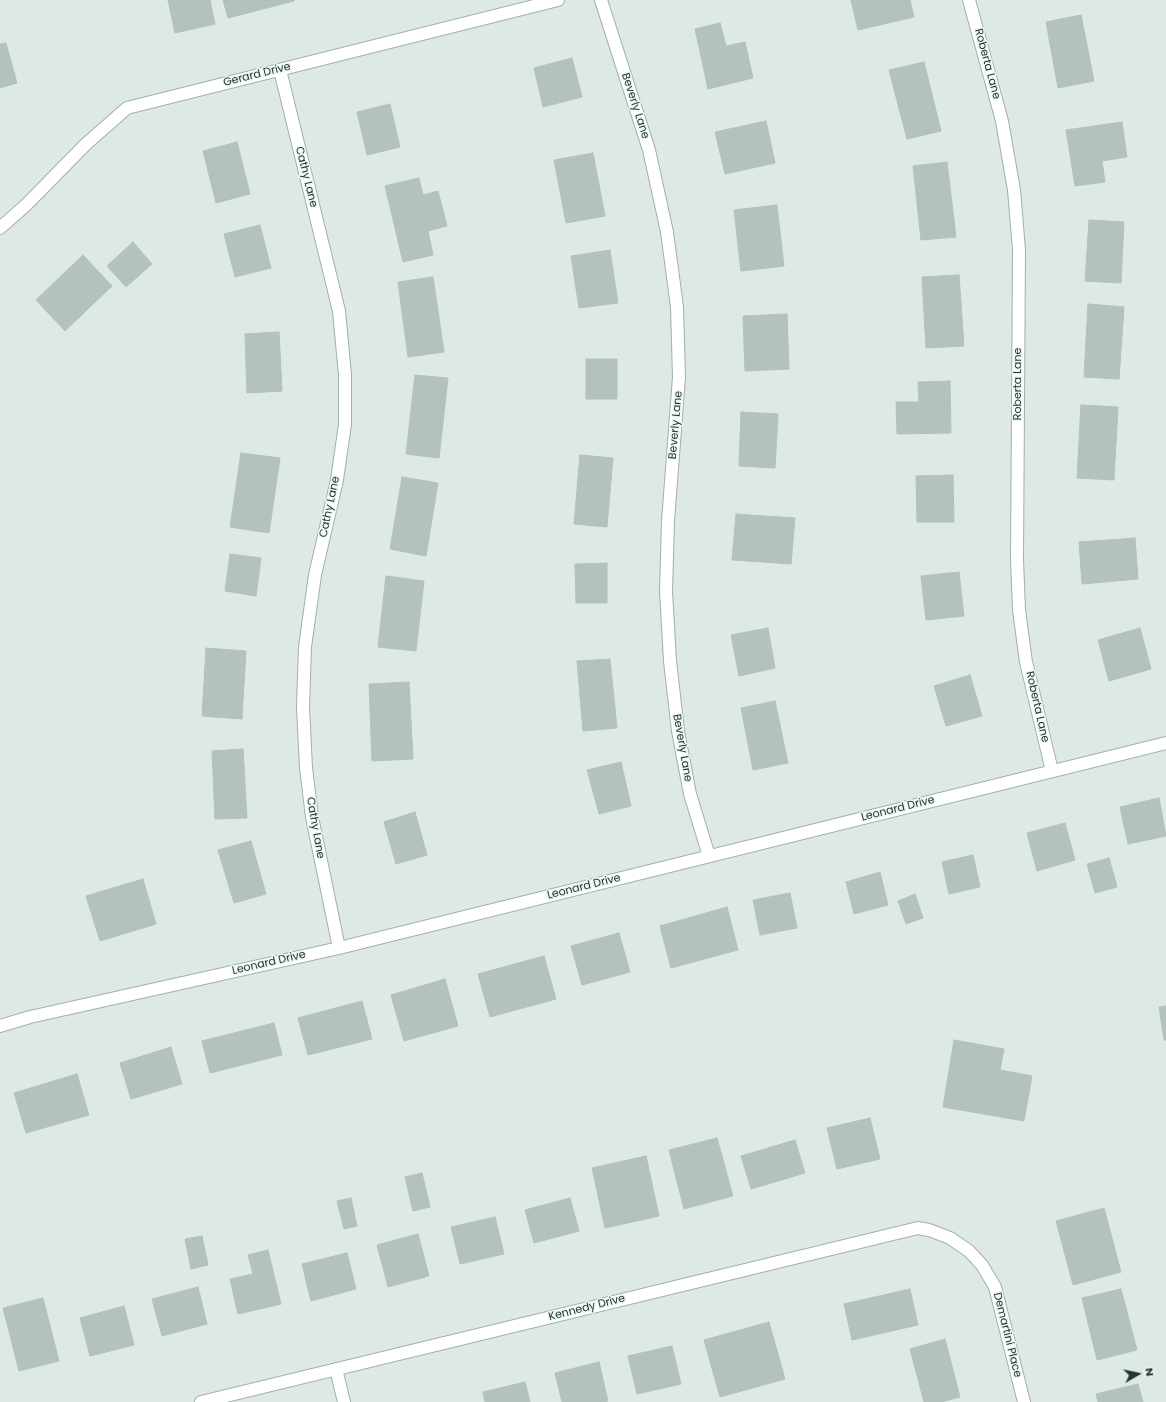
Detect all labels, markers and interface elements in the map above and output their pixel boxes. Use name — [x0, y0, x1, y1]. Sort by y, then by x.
street label: Roberta Lane — [971, 27, 1003, 101]
street label: Gerard Drive — [222, 60, 292, 90]
street label: Beverly Lane — [618, 71, 652, 141]
street label: Cathy Lane — [292, 145, 320, 209]
street label: Roberta Lane — [1011, 348, 1025, 420]
street label: Beverly Lane — [666, 390, 686, 460]
street label: Cathy Lane — [317, 475, 343, 539]
street label: Roberta Lane — [1022, 670, 1052, 744]
street label: Beverly Lane — [670, 713, 694, 783]
street label: Leonard Drive — [860, 794, 936, 824]
street label: Cathy Lane — [303, 796, 327, 860]
street label: Leonard Drive — [546, 872, 622, 902]
street label: Leonard Drive — [231, 948, 307, 978]
street label: Demartini Place — [990, 1291, 1024, 1379]
street label: Kennedy Drive — [547, 1292, 627, 1324]
north arrow — [1118, 1354, 1158, 1394]
text: N — [1141, 1367, 1158, 1377]

